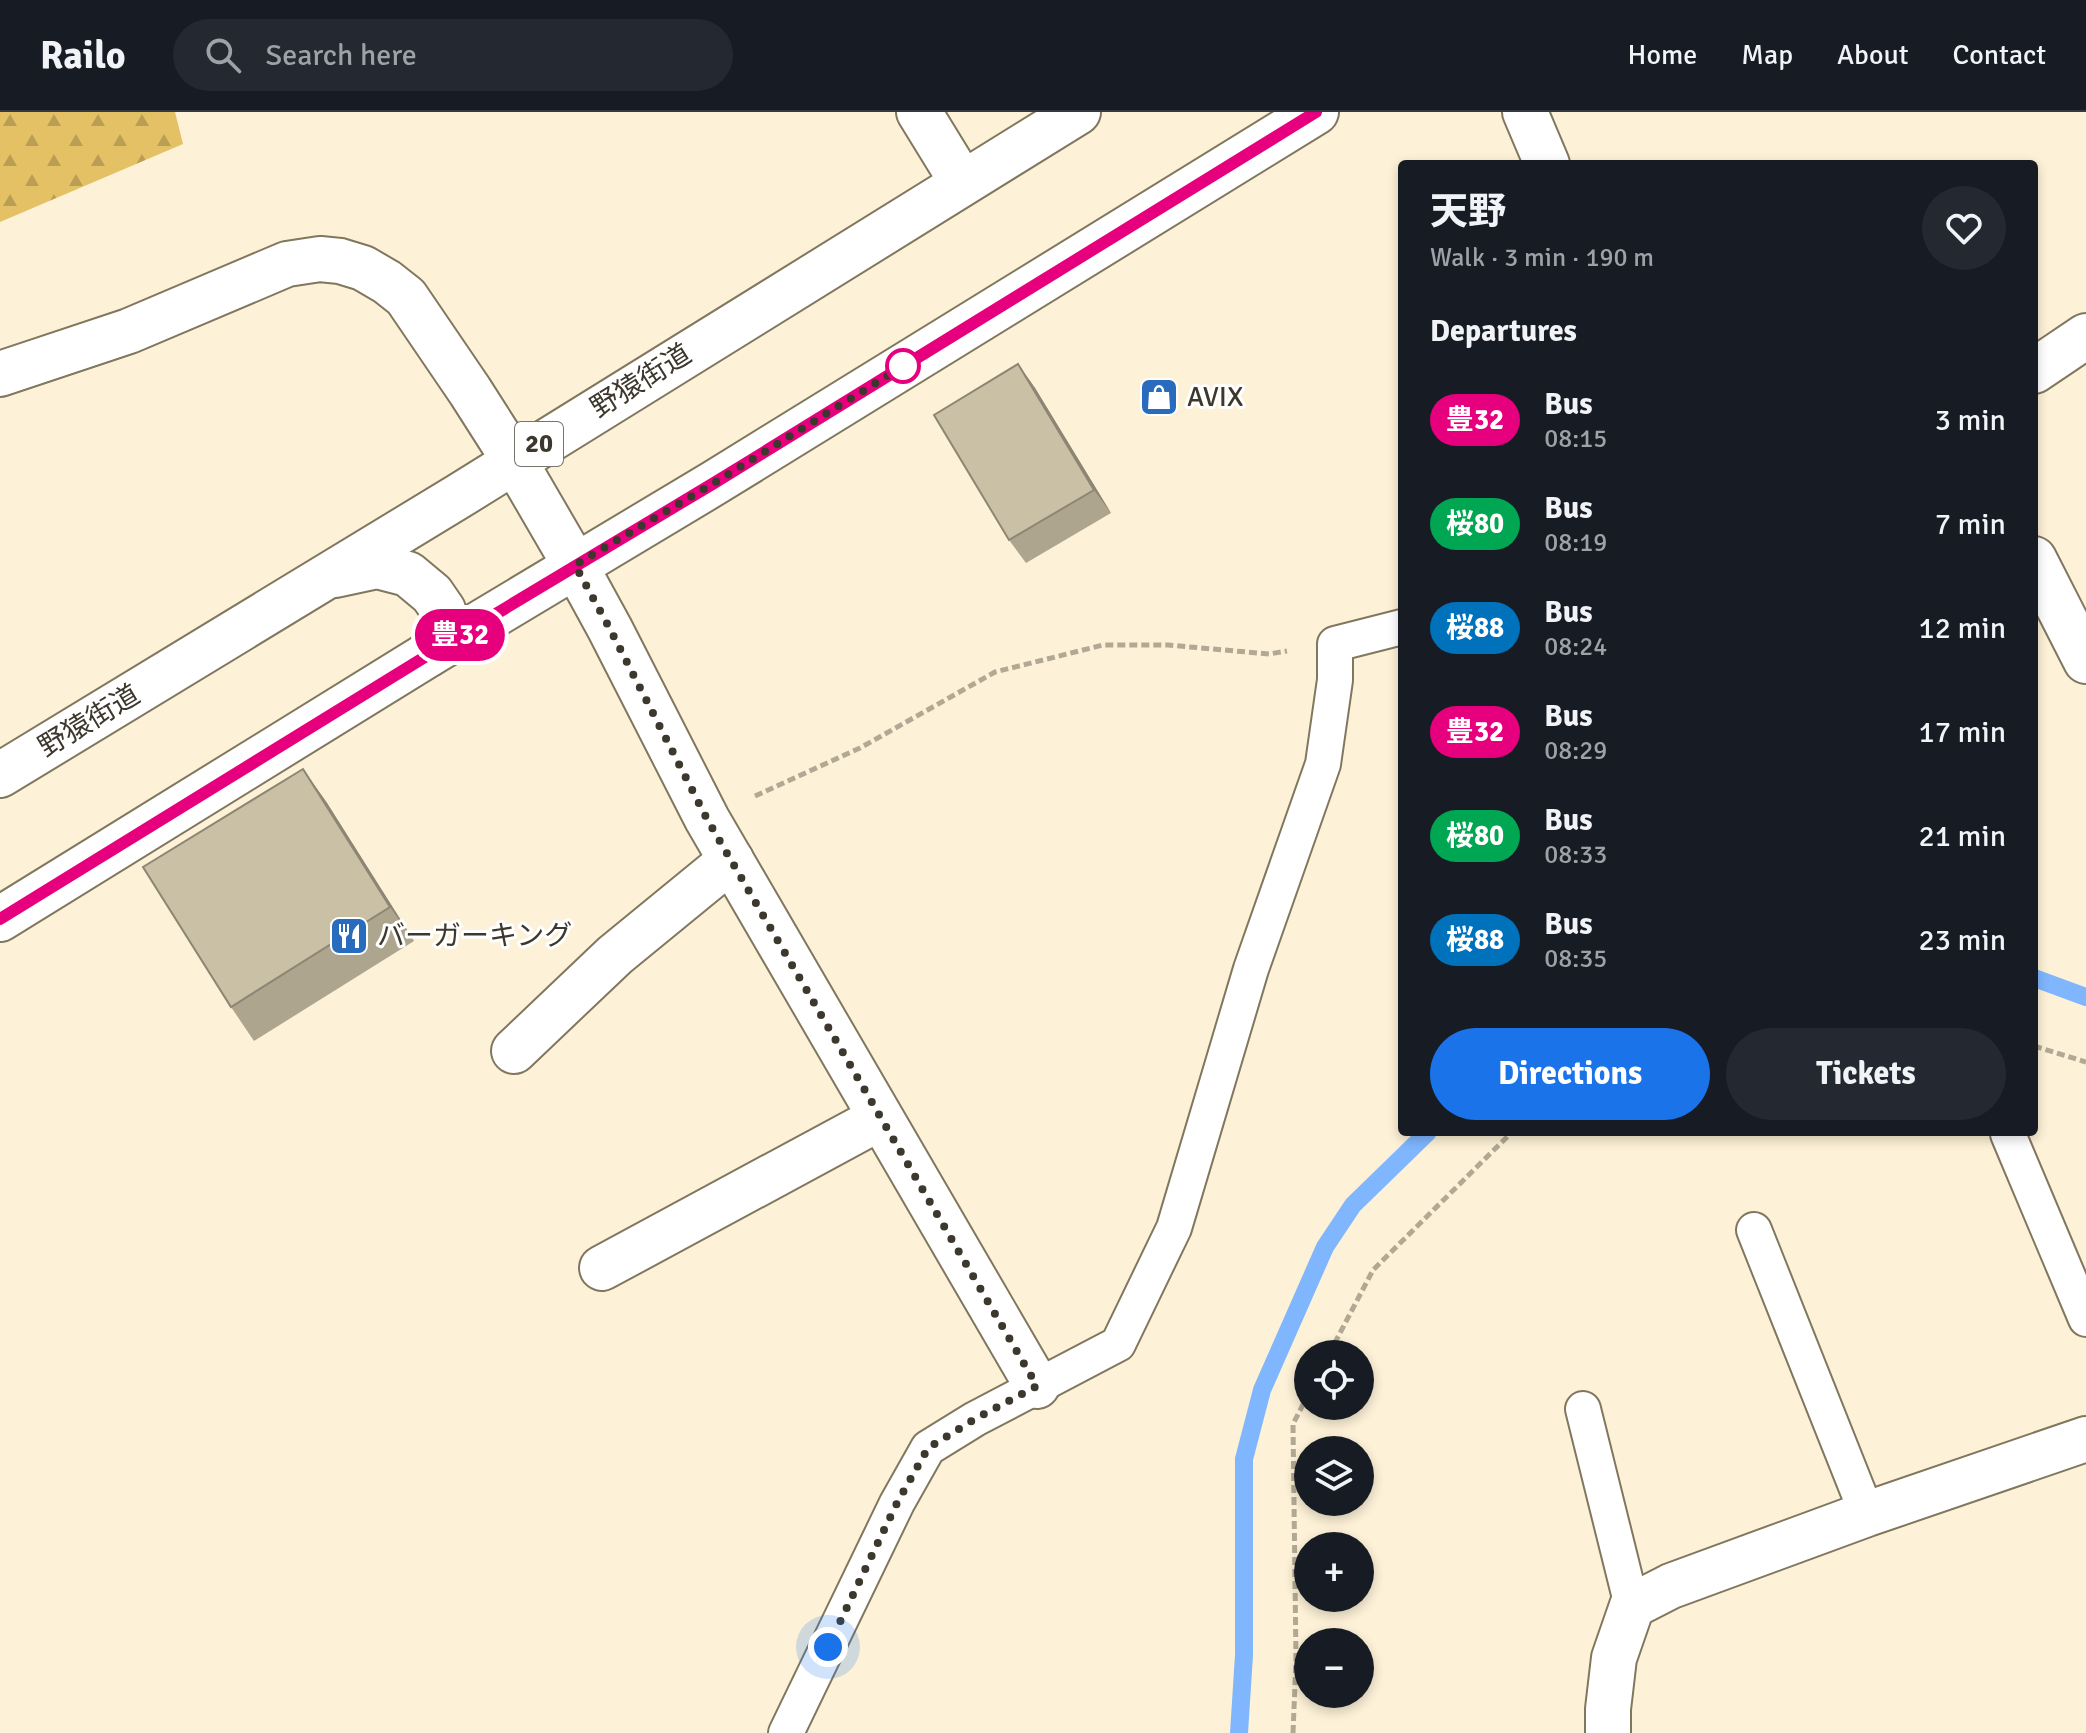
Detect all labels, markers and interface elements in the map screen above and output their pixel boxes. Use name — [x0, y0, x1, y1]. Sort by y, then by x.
search box — [173, 19, 733, 91]
text: Railo — [40, 32, 125, 79]
icon: search — [201, 33, 245, 77]
text: Search here — [265, 37, 417, 74]
text: Home — [1628, 38, 1697, 72]
text: Map — [1741, 38, 1793, 72]
text: About — [1837, 38, 1909, 72]
text: Contact — [1953, 38, 2046, 72]
button: heart — [1922, 186, 2006, 270]
text: 天野 — [1430, 188, 1506, 235]
text: Walk · 3 min · 190 m — [1430, 242, 1654, 274]
text: Departures — [1430, 313, 1577, 350]
street label: 野猿街道 — [584, 337, 698, 425]
unlabelled marker — [886, 349, 920, 383]
shop icon: AVIX — [1138, 376, 1180, 418]
place label: AVIX — [1187, 380, 1243, 414]
text: Bus — [1544, 386, 1592, 423]
text: 3 min — [1935, 402, 2006, 439]
text: 豊32 — [1446, 403, 1504, 437]
road number: 20 — [515, 422, 563, 466]
text: 08:15 — [1544, 423, 1607, 455]
text: Bus — [1544, 490, 1592, 527]
text: 7 min — [1935, 506, 2006, 543]
text: 桜80 — [1446, 507, 1504, 541]
text: 08:19 — [1544, 527, 1607, 559]
text: Bus — [1544, 594, 1592, 631]
line badge: 豊32 — [414, 609, 506, 661]
text: 12 min — [1919, 610, 2006, 647]
text: 桜88 — [1446, 611, 1504, 645]
text: 豊32 — [431, 618, 489, 652]
text: 08:24 — [1544, 631, 1607, 663]
street label: 野猿街道 — [32, 678, 146, 764]
text: Bus — [1544, 698, 1592, 735]
text: 17 min — [1919, 714, 2006, 751]
text: 豊32 — [1446, 715, 1504, 749]
text: 08:29 — [1544, 735, 1607, 767]
text: Bus — [1544, 802, 1592, 839]
text: 21 min — [1919, 818, 2006, 855]
text: 桜80 — [1446, 819, 1504, 853]
text: 08:33 — [1544, 839, 1607, 871]
text: Bus — [1544, 906, 1592, 943]
restaurant icon: バーガーキング — [328, 915, 370, 957]
place label: バーガーキング — [377, 919, 572, 953]
text: 23 min — [1919, 922, 2006, 959]
text: 桜88 — [1446, 923, 1504, 957]
text: 08:35 — [1544, 943, 1607, 975]
button: Directions — [1430, 1028, 1710, 1120]
button: Tickets — [1726, 1028, 2006, 1120]
map controls — [1294, 1340, 1374, 1708]
button: locate — [1294, 1340, 1374, 1420]
button: layers — [1294, 1436, 1374, 1516]
button: + — [1294, 1532, 1374, 1612]
your location — [808, 1627, 848, 1667]
button: − — [1294, 1628, 1374, 1708]

